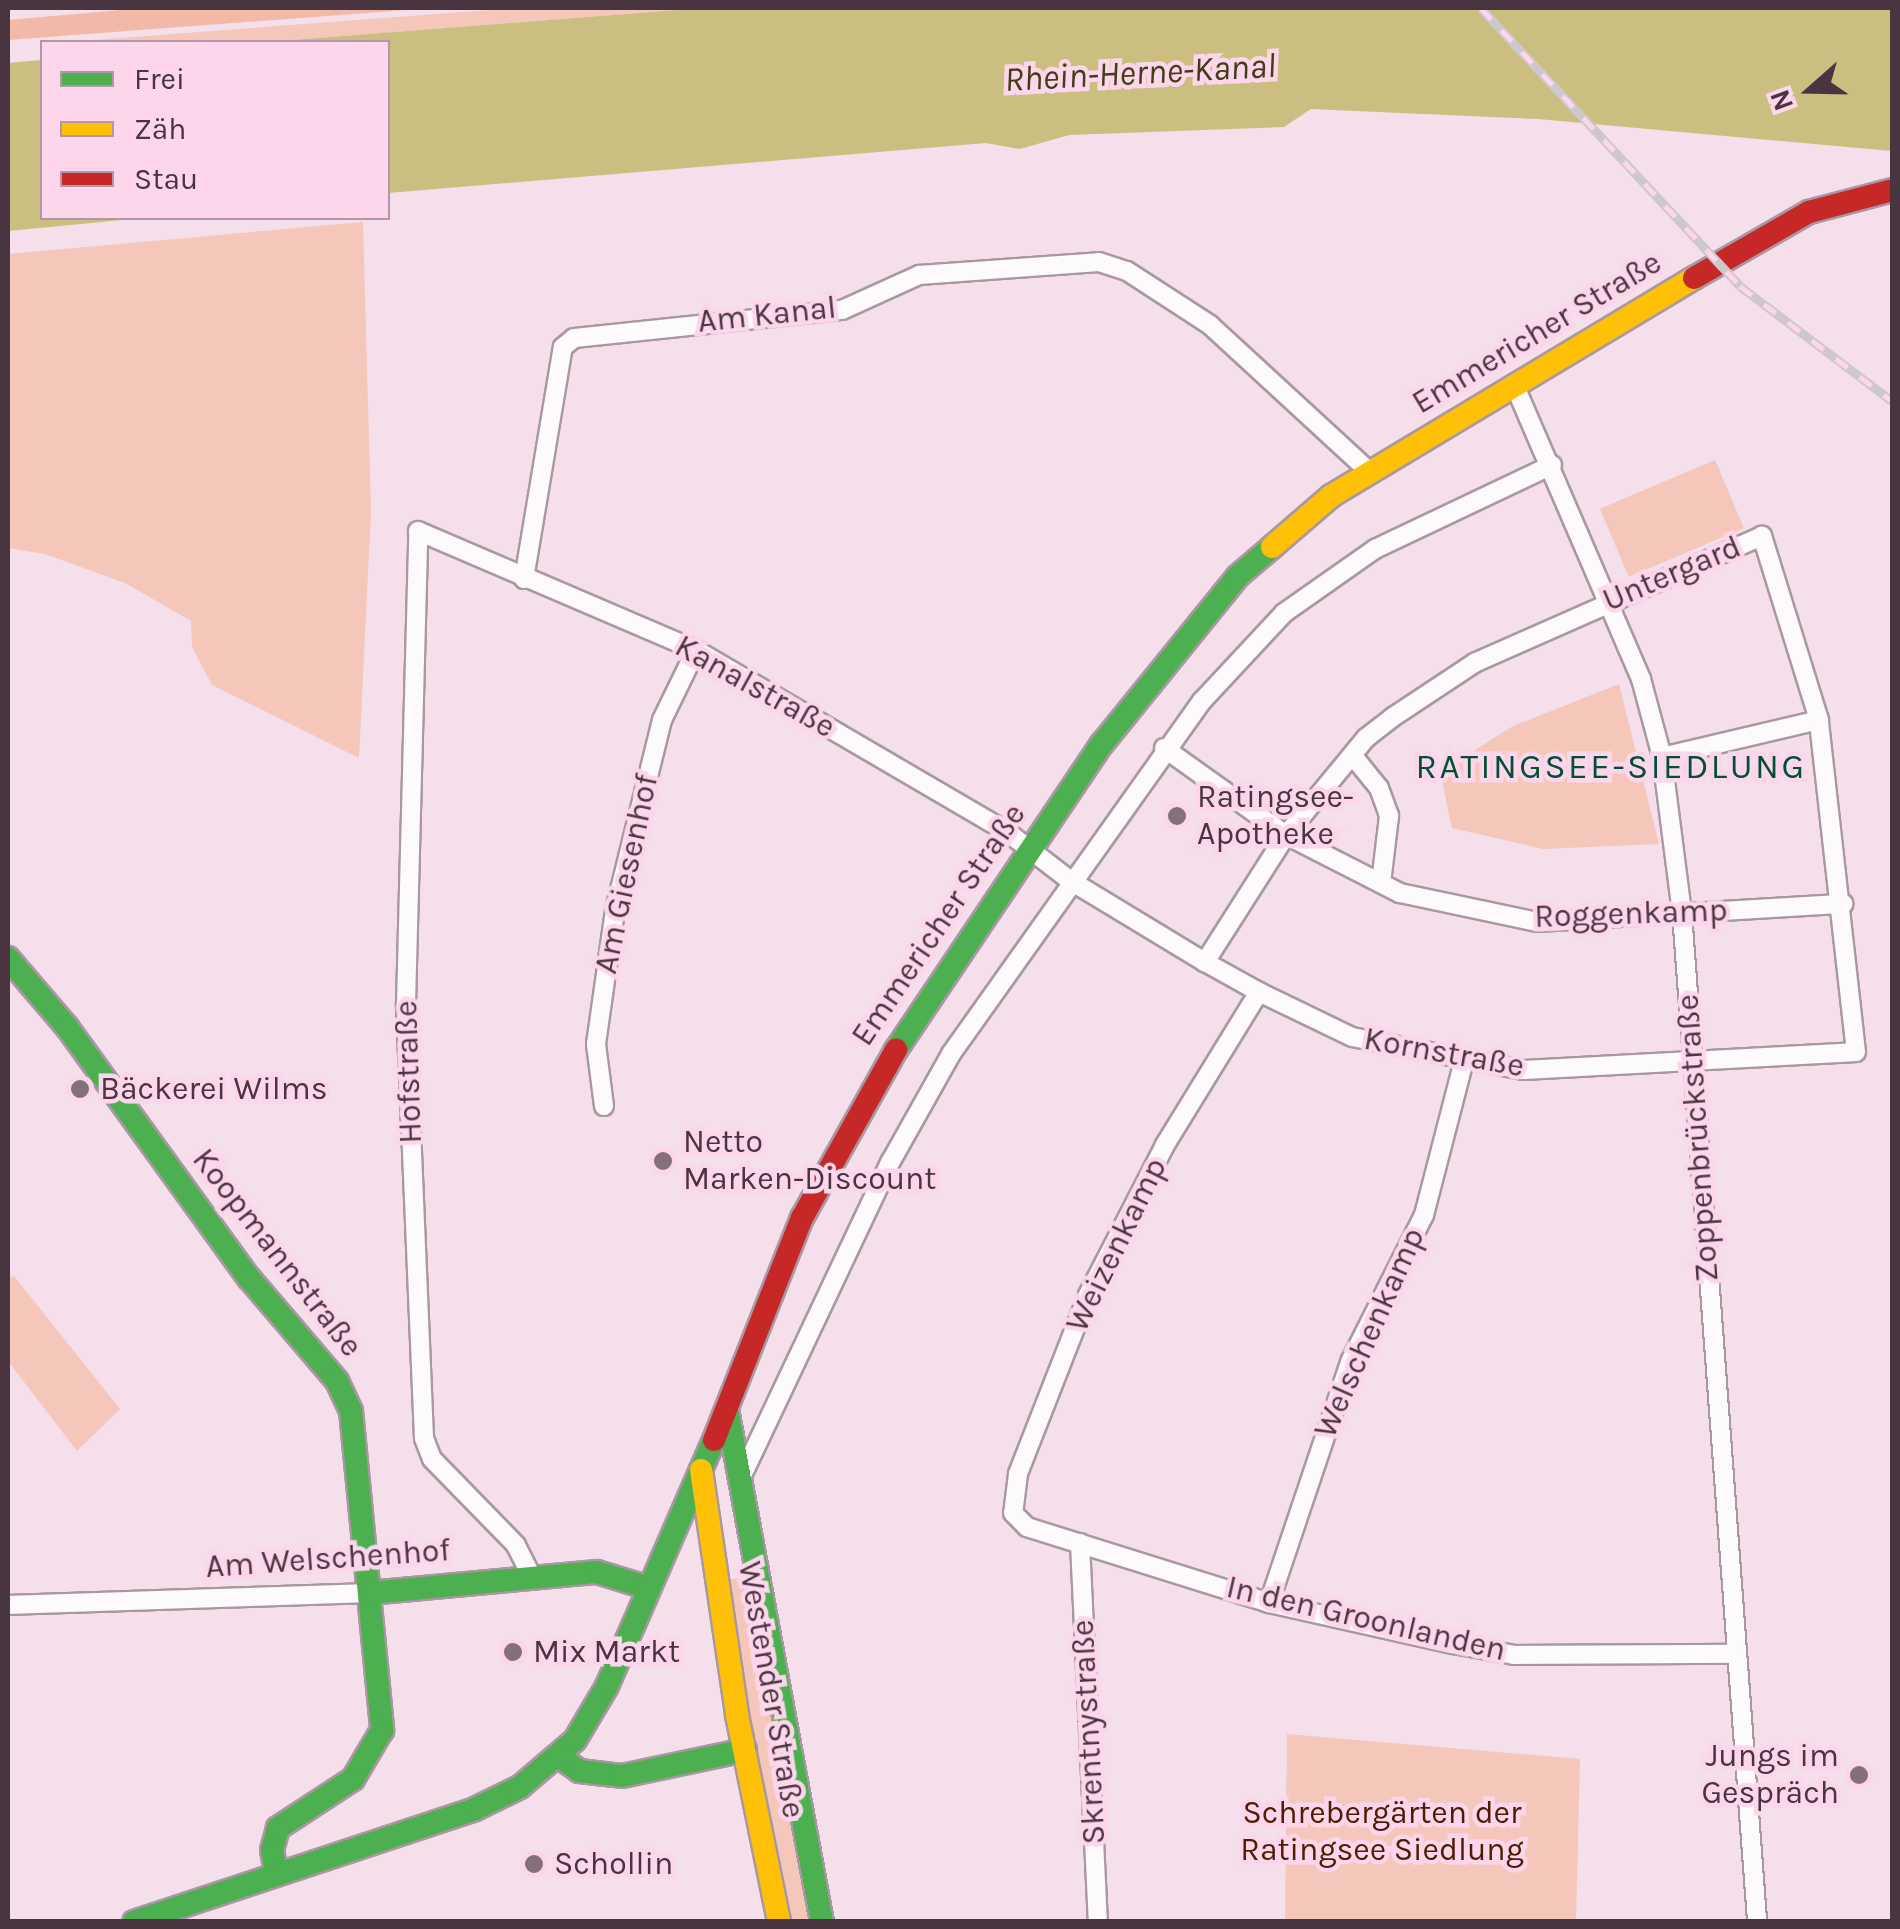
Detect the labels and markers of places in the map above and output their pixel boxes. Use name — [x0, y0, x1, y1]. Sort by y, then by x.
place label: Ratingsee- Apotheke — [1197, 779, 1354, 854]
marker: Ratingsee- Apotheke — [1166, 805, 1188, 827]
place label: Bäckerei Wilms — [100, 1070, 327, 1108]
marker: Bäckerei Wilms — [69, 1078, 91, 1100]
place label: Netto Marken-Discount — [683, 1124, 936, 1199]
marker: Netto Marken-Discount — [652, 1150, 674, 1172]
place label: Mix Markt — [533, 1633, 680, 1671]
marker: Mix Markt — [502, 1641, 524, 1663]
place label: Jungs im Gespräch — [1701, 1738, 1839, 1813]
marker: Jungs im Gespräch — [1848, 1764, 1870, 1786]
place label: Schollin — [554, 1845, 673, 1883]
marker: Schollin — [523, 1853, 545, 1875]

